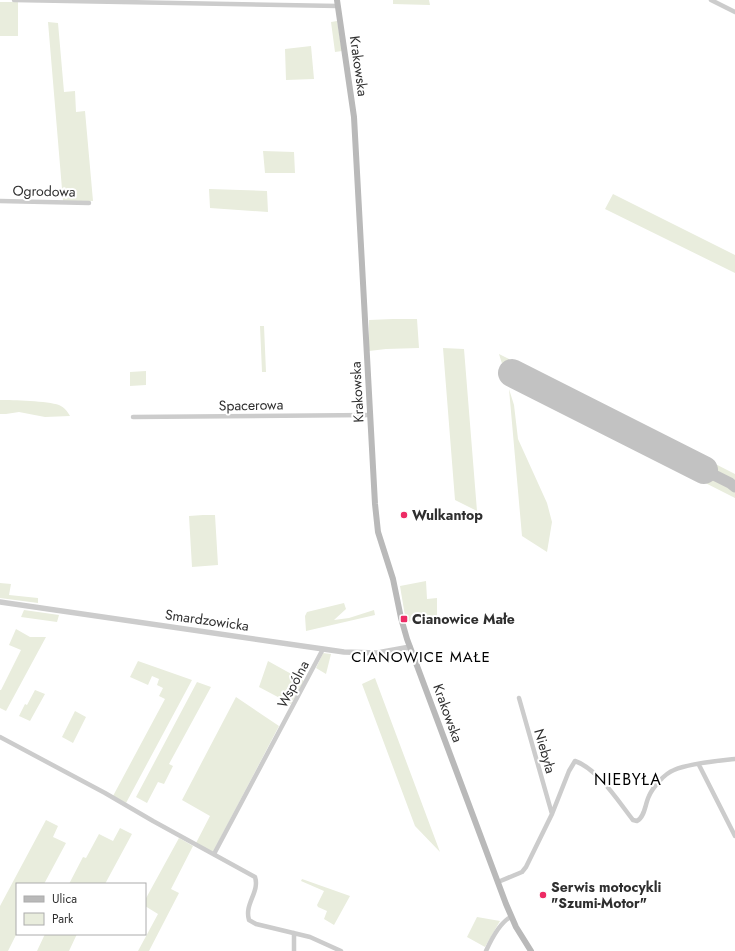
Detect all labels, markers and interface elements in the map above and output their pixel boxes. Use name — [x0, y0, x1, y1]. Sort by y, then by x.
street label: Krakowska — [345, 34, 373, 98]
street label: Ogrodowa — [12, 180, 76, 202]
street label: Krakowska — [345, 361, 369, 423]
street label: Spacerowa — [219, 394, 283, 416]
place label: Wulkantop — [412, 505, 483, 525]
marker: Wulkantop — [399, 510, 409, 520]
street label: Smardzowicka — [164, 604, 250, 636]
place label: Cianowice Małe — [412, 609, 515, 629]
marker: Cianowice Małe — [399, 614, 409, 624]
district label: CIANOWICE MAŁE — [351, 646, 491, 668]
street label: Wspólna — [272, 657, 314, 711]
street label: Krakowska — [428, 681, 468, 745]
street label: Niebyła — [529, 726, 561, 776]
district label: NIEBYŁA — [594, 768, 662, 791]
place label: Serwis motocykli "Szumi-Motor" — [551, 877, 662, 913]
legend — [16, 883, 146, 935]
text: Ulica — [52, 890, 77, 908]
marker: Serwis motocykli "Szumi-Motor" — [538, 890, 548, 900]
text: Park — [52, 910, 74, 928]

